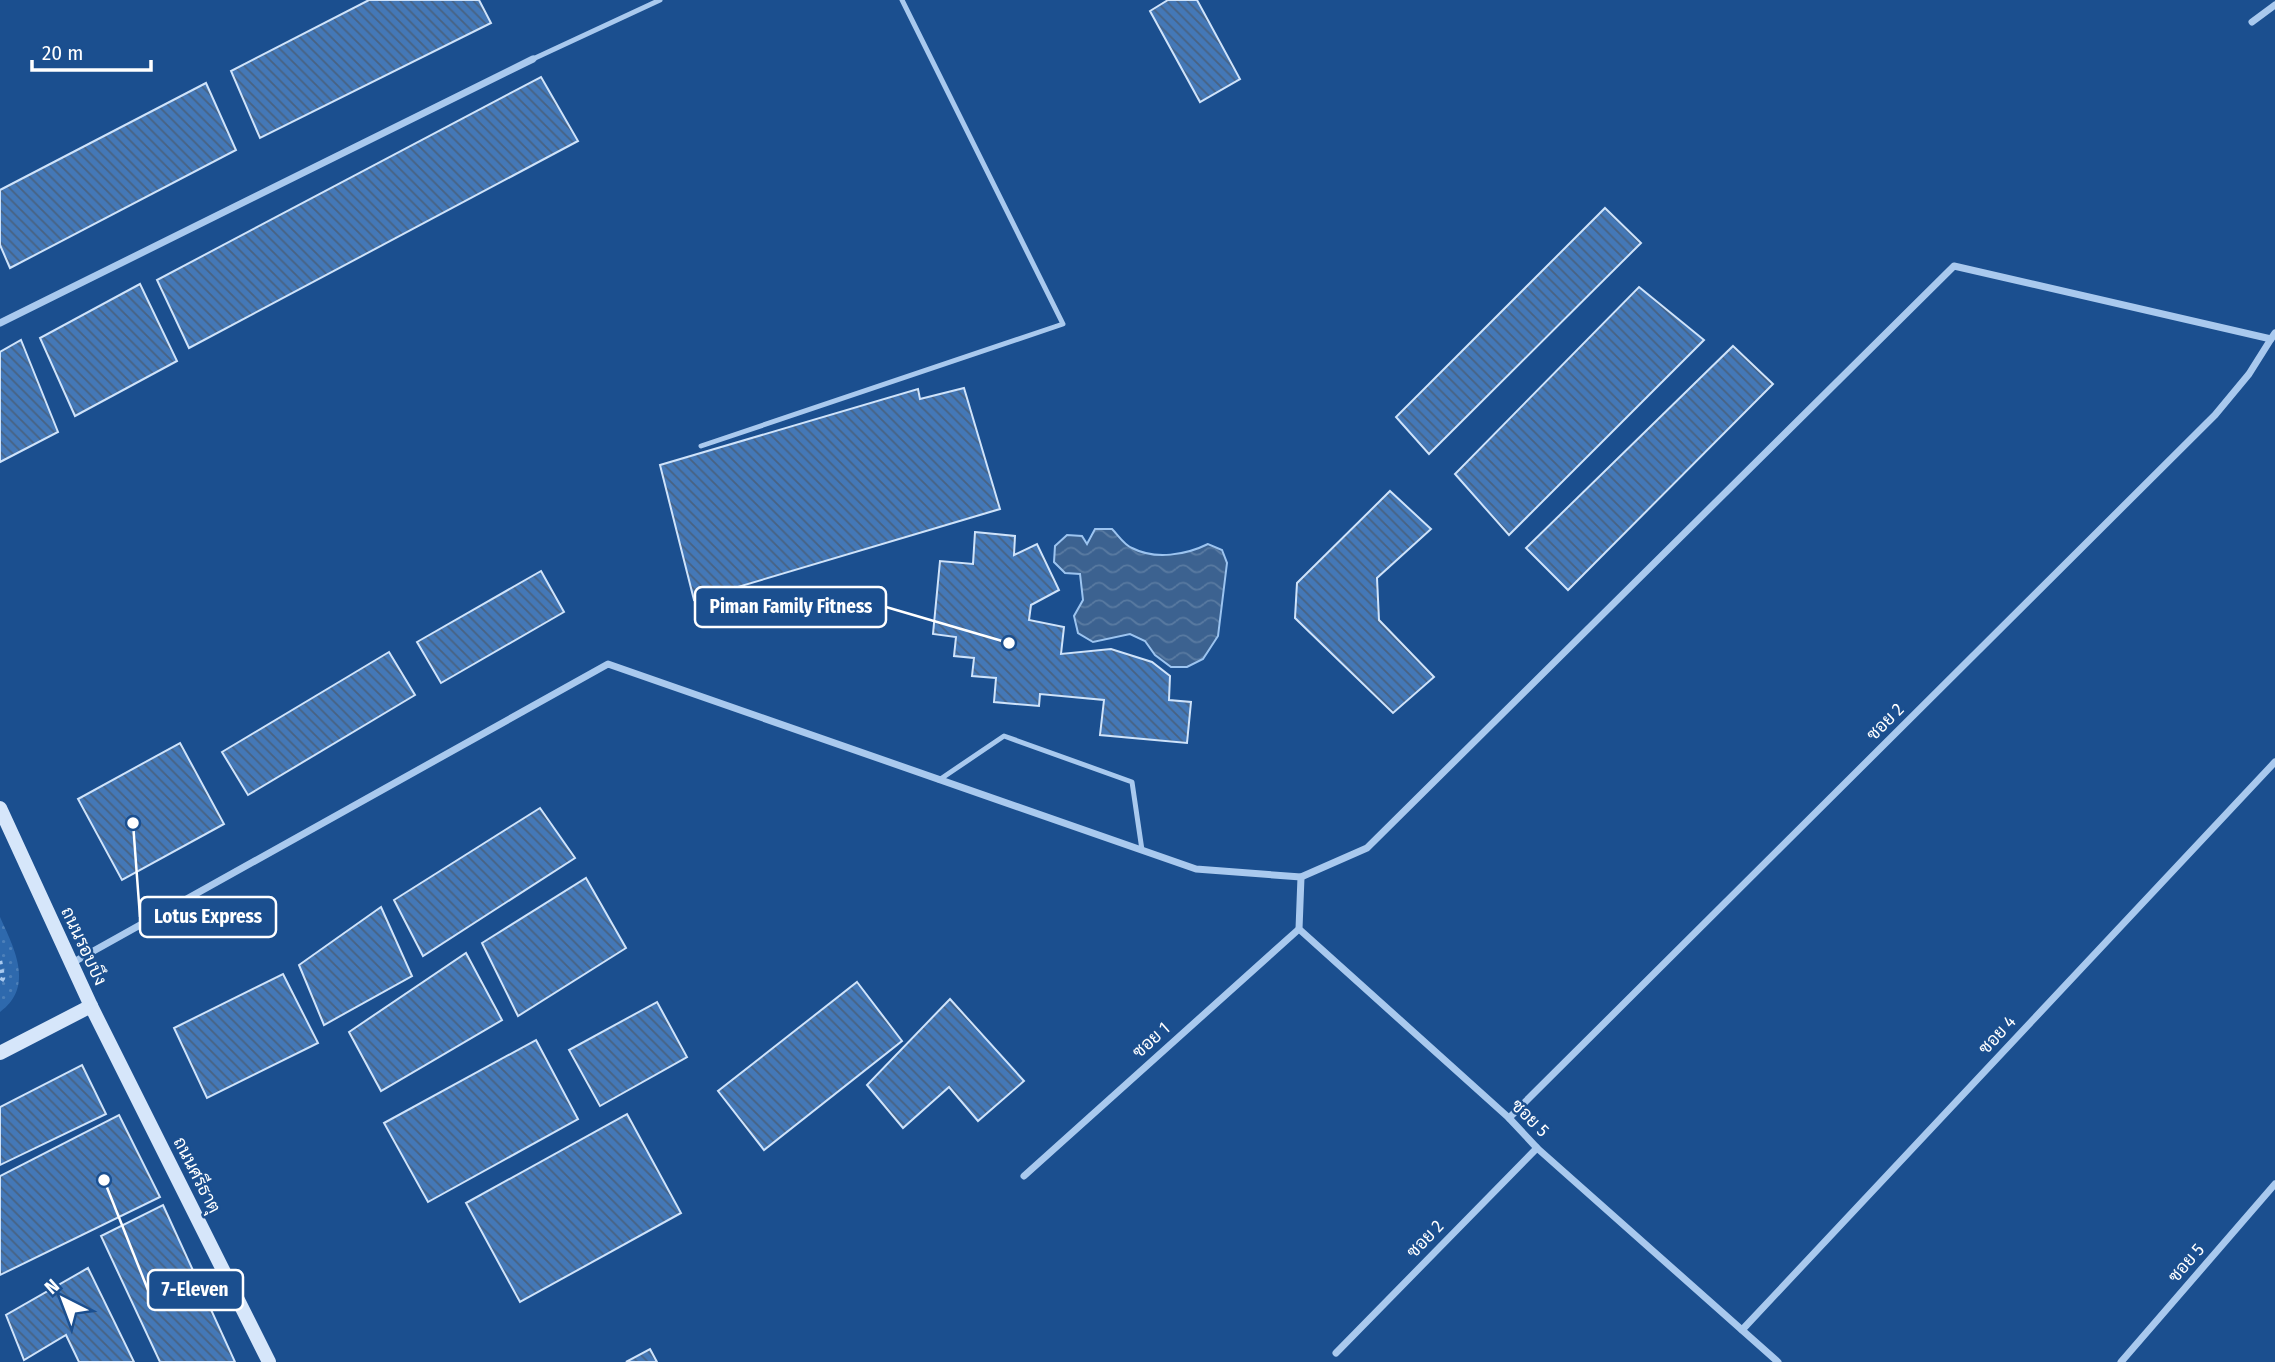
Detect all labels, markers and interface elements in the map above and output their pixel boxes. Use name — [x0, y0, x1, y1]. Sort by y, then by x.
scale bar — [32, 28, 150, 72]
text: 20 m — [42, 40, 83, 66]
callout: Piman Family Fitness — [695, 587, 886, 627]
text: Piman Family Fitness — [710, 595, 873, 618]
street label: ซอย 2 — [1862, 699, 1908, 745]
callout: Lotus Express — [140, 897, 276, 937]
street label: ถนนรอบบึง — [56, 903, 113, 989]
text: Lotus Express — [154, 905, 263, 928]
street label: ซอย 4 — [1974, 1011, 2021, 1059]
street label: ซอย 1 — [1128, 1017, 1174, 1063]
street label: ซอย 5 — [1507, 1095, 1553, 1141]
street label: ถนนศรีธาตุ — [168, 1132, 227, 1217]
street label: ซอย 2 — [1402, 1215, 1448, 1263]
street label: ซอย 5 — [2163, 1239, 2209, 1287]
north arrow — [28, 1264, 98, 1334]
callout: 7-Eleven — [148, 1270, 243, 1310]
text: N — [40, 1274, 64, 1299]
text: 7-Eleven — [162, 1278, 229, 1301]

